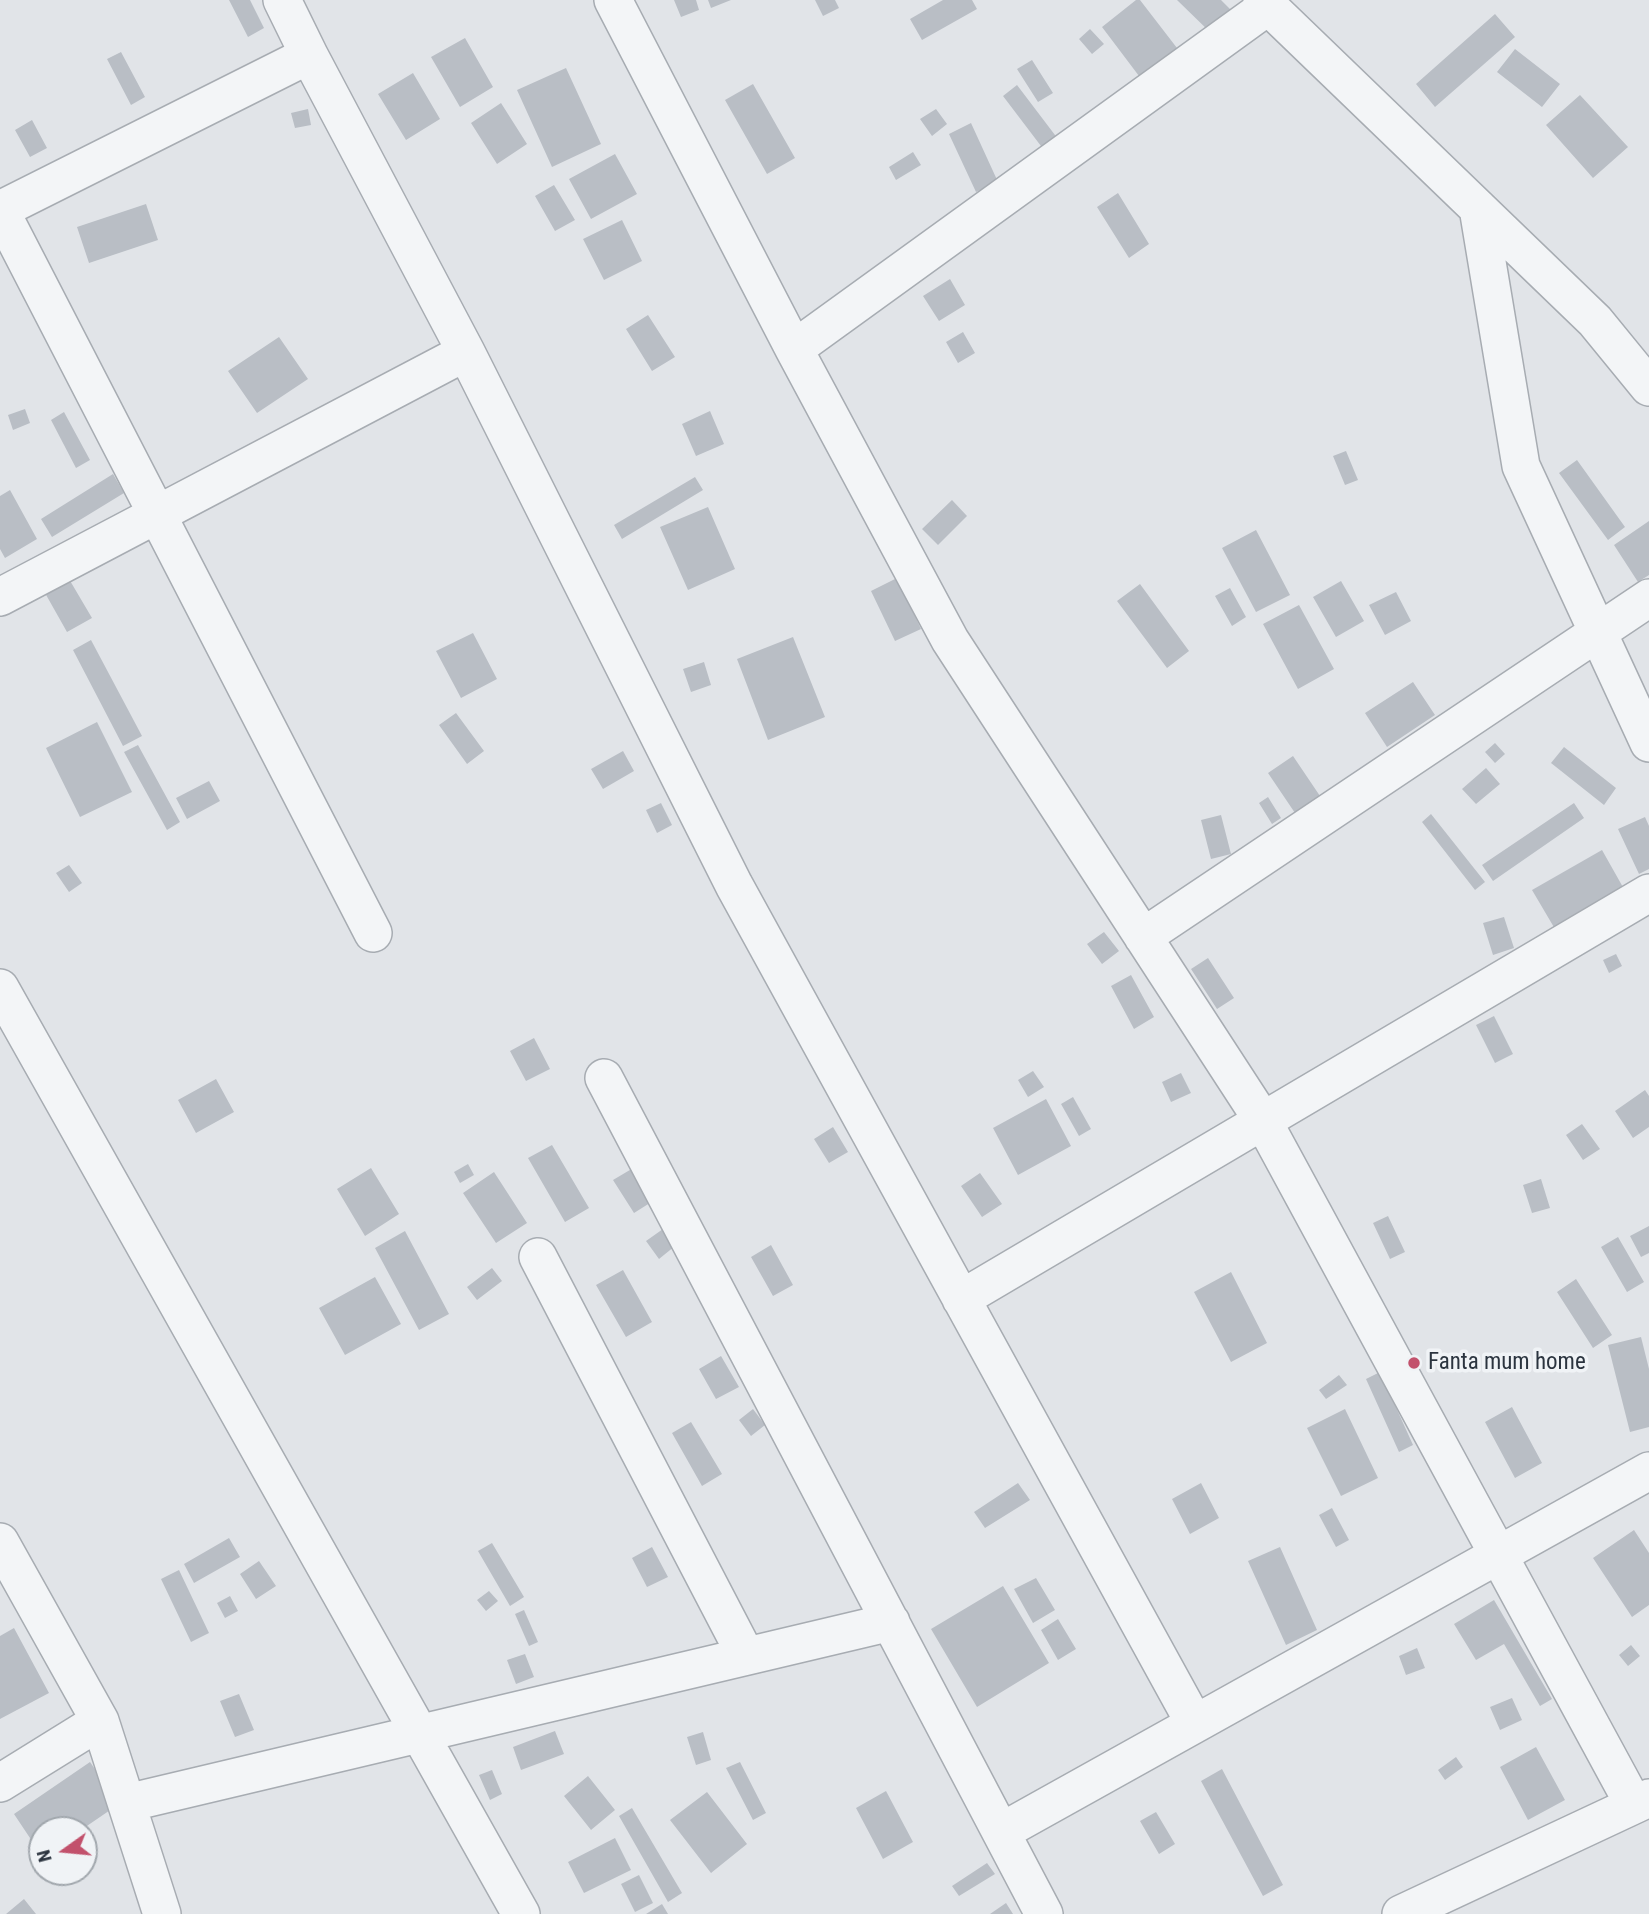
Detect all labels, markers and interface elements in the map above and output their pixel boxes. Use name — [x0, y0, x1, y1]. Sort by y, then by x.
place label: Fanta mum home — [1428, 1349, 1586, 1377]
marker: Fanta mum home — [1406, 1355, 1422, 1371]
north arrow — [28, 1816, 98, 1886]
text: N — [32, 1847, 57, 1865]

